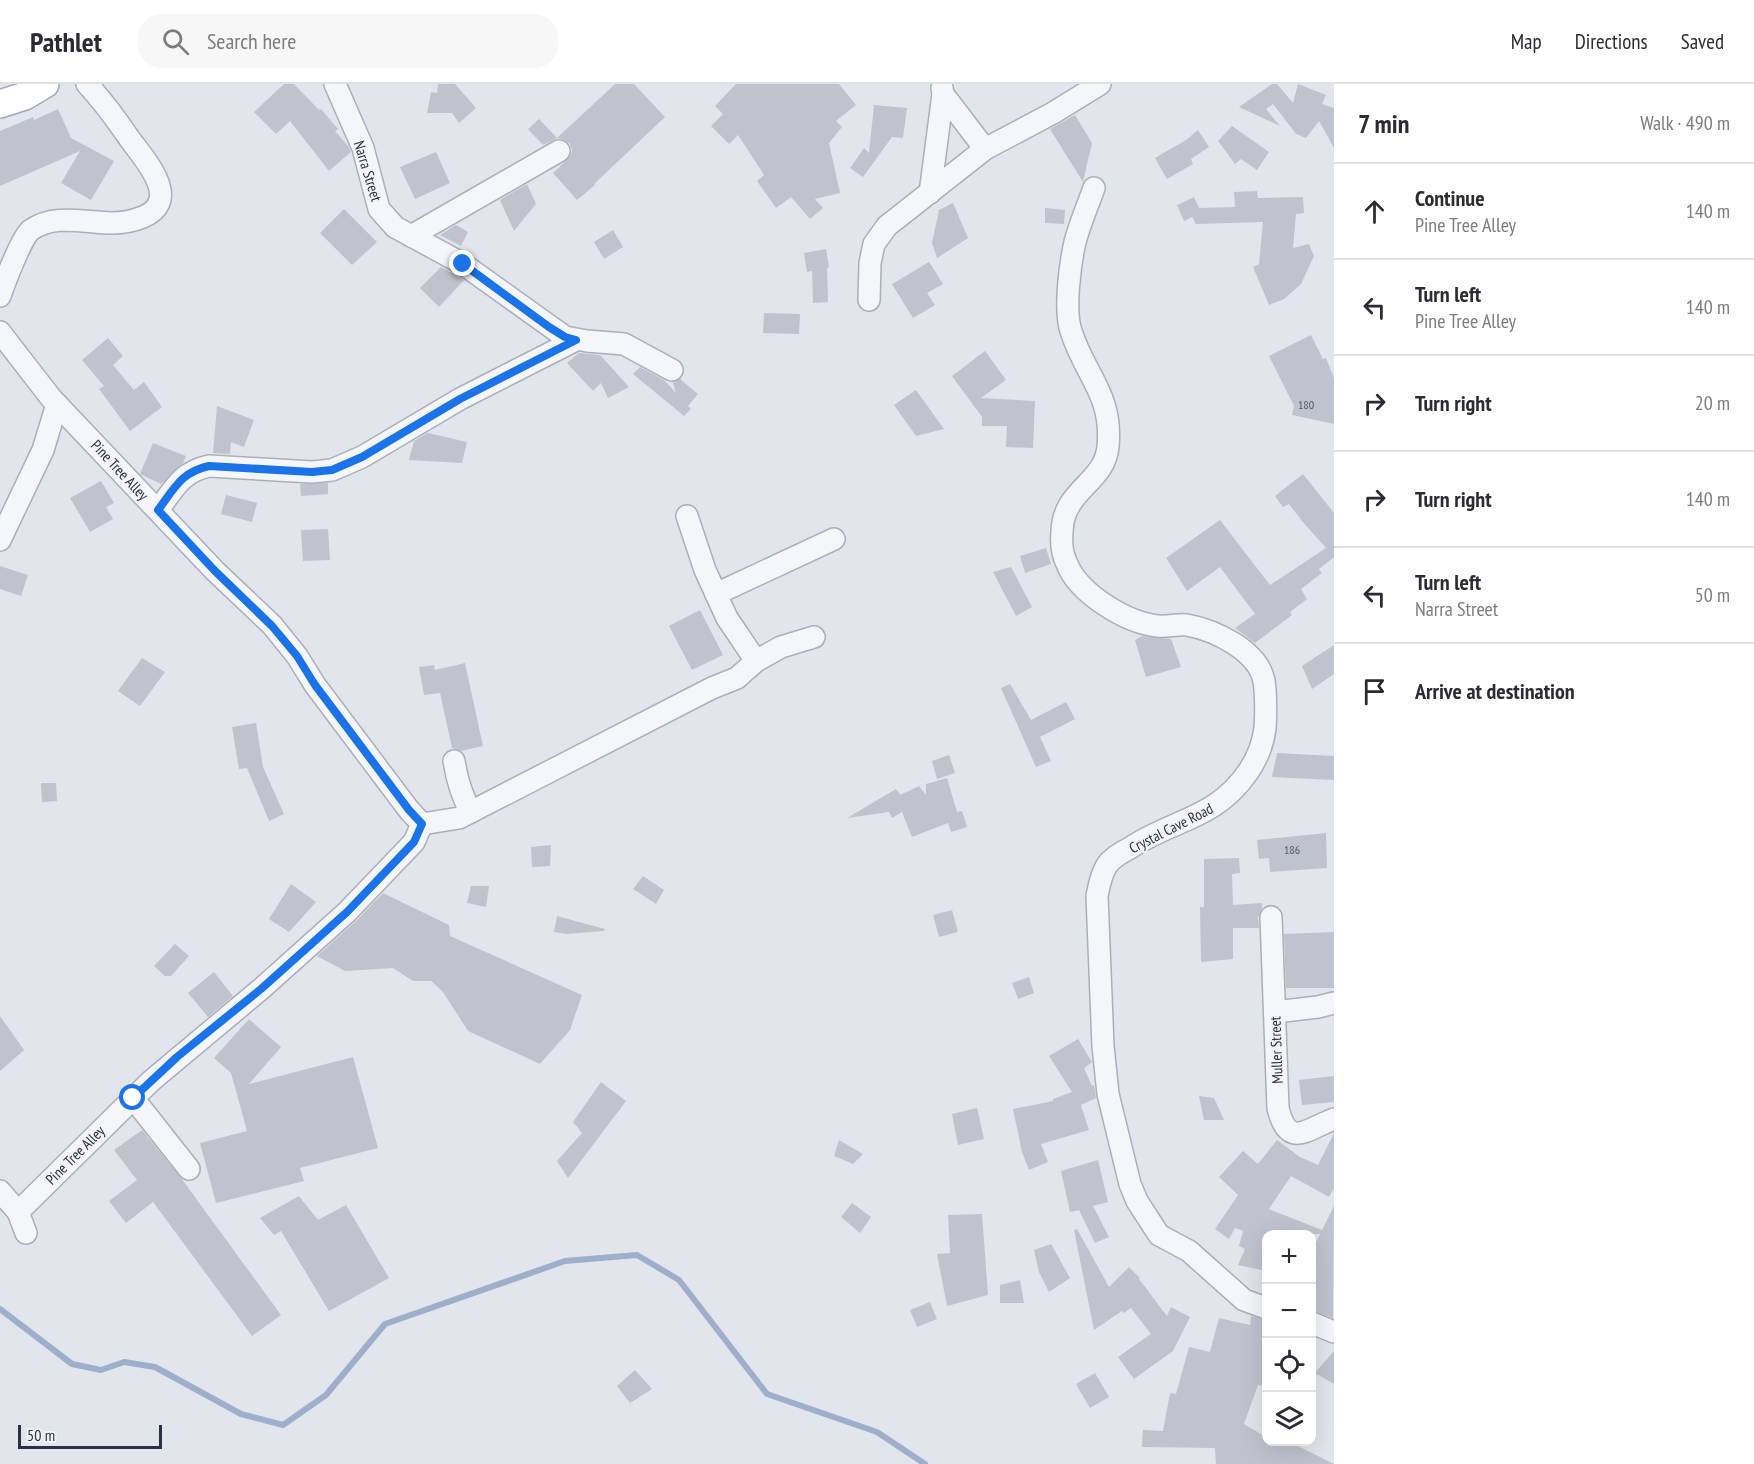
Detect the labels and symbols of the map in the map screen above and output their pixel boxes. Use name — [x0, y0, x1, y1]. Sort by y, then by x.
street label: Narra Street — [350, 138, 386, 204]
route end — [449, 250, 475, 276]
house number: 180 — [1298, 397, 1314, 412]
street label: Pine Tree Alley — [87, 436, 153, 504]
street label: Crystal Cave Road — [1126, 799, 1216, 857]
house number: 186 — [1284, 842, 1300, 857]
street label: Muller Street — [1265, 1016, 1287, 1084]
route start — [119, 1084, 145, 1110]
street label: Pine Tree Alley — [41, 1121, 109, 1189]
scale bar — [18, 1422, 162, 1450]

